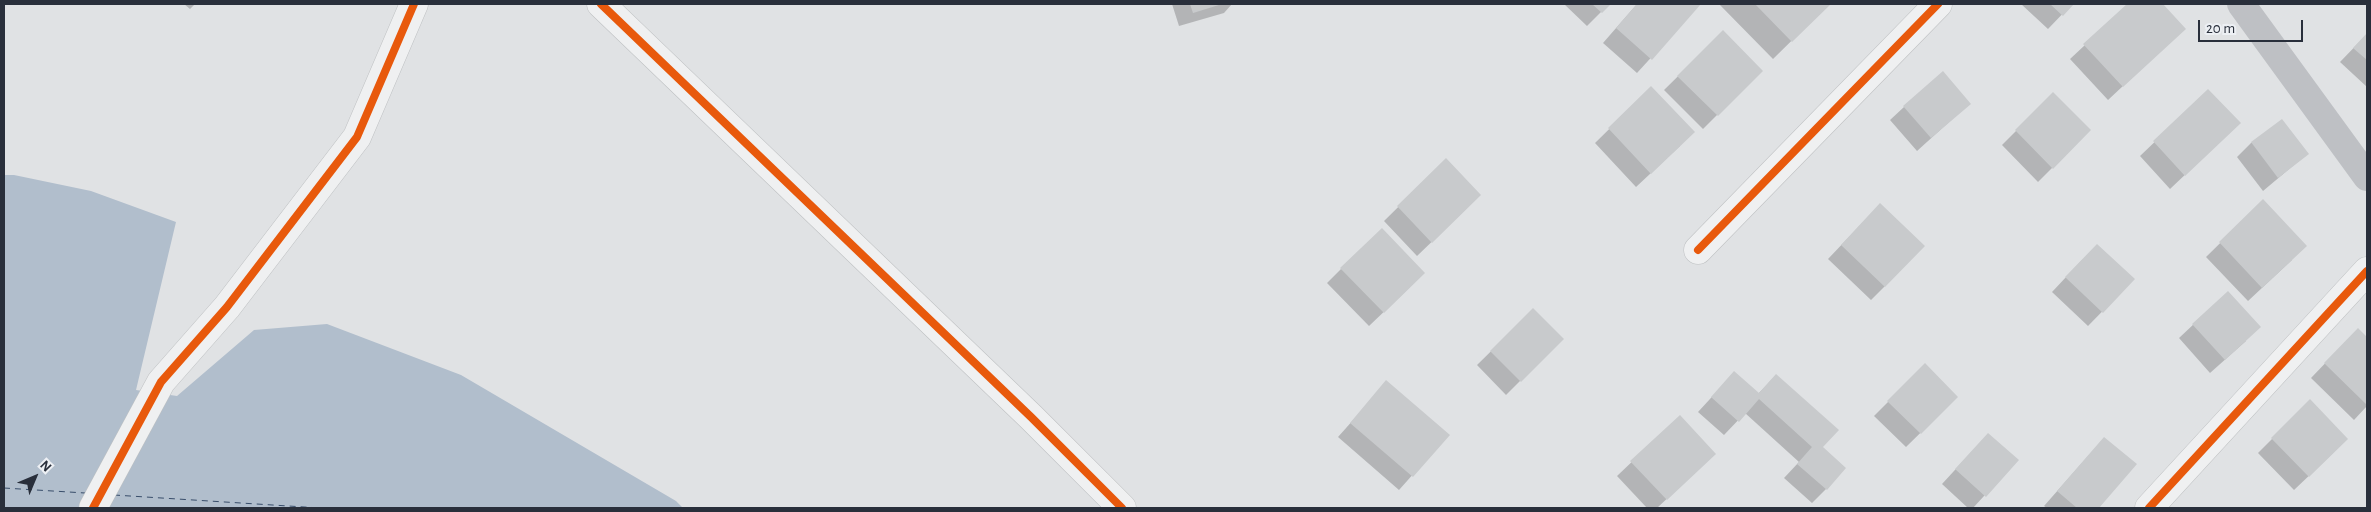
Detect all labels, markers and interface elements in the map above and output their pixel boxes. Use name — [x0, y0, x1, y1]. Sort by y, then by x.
scale bar — [2201, 10, 2306, 42]
text: 20 m — [2206, 21, 2235, 36]
north arrow — [10, 452, 60, 502]
text: N — [37, 458, 54, 475]

